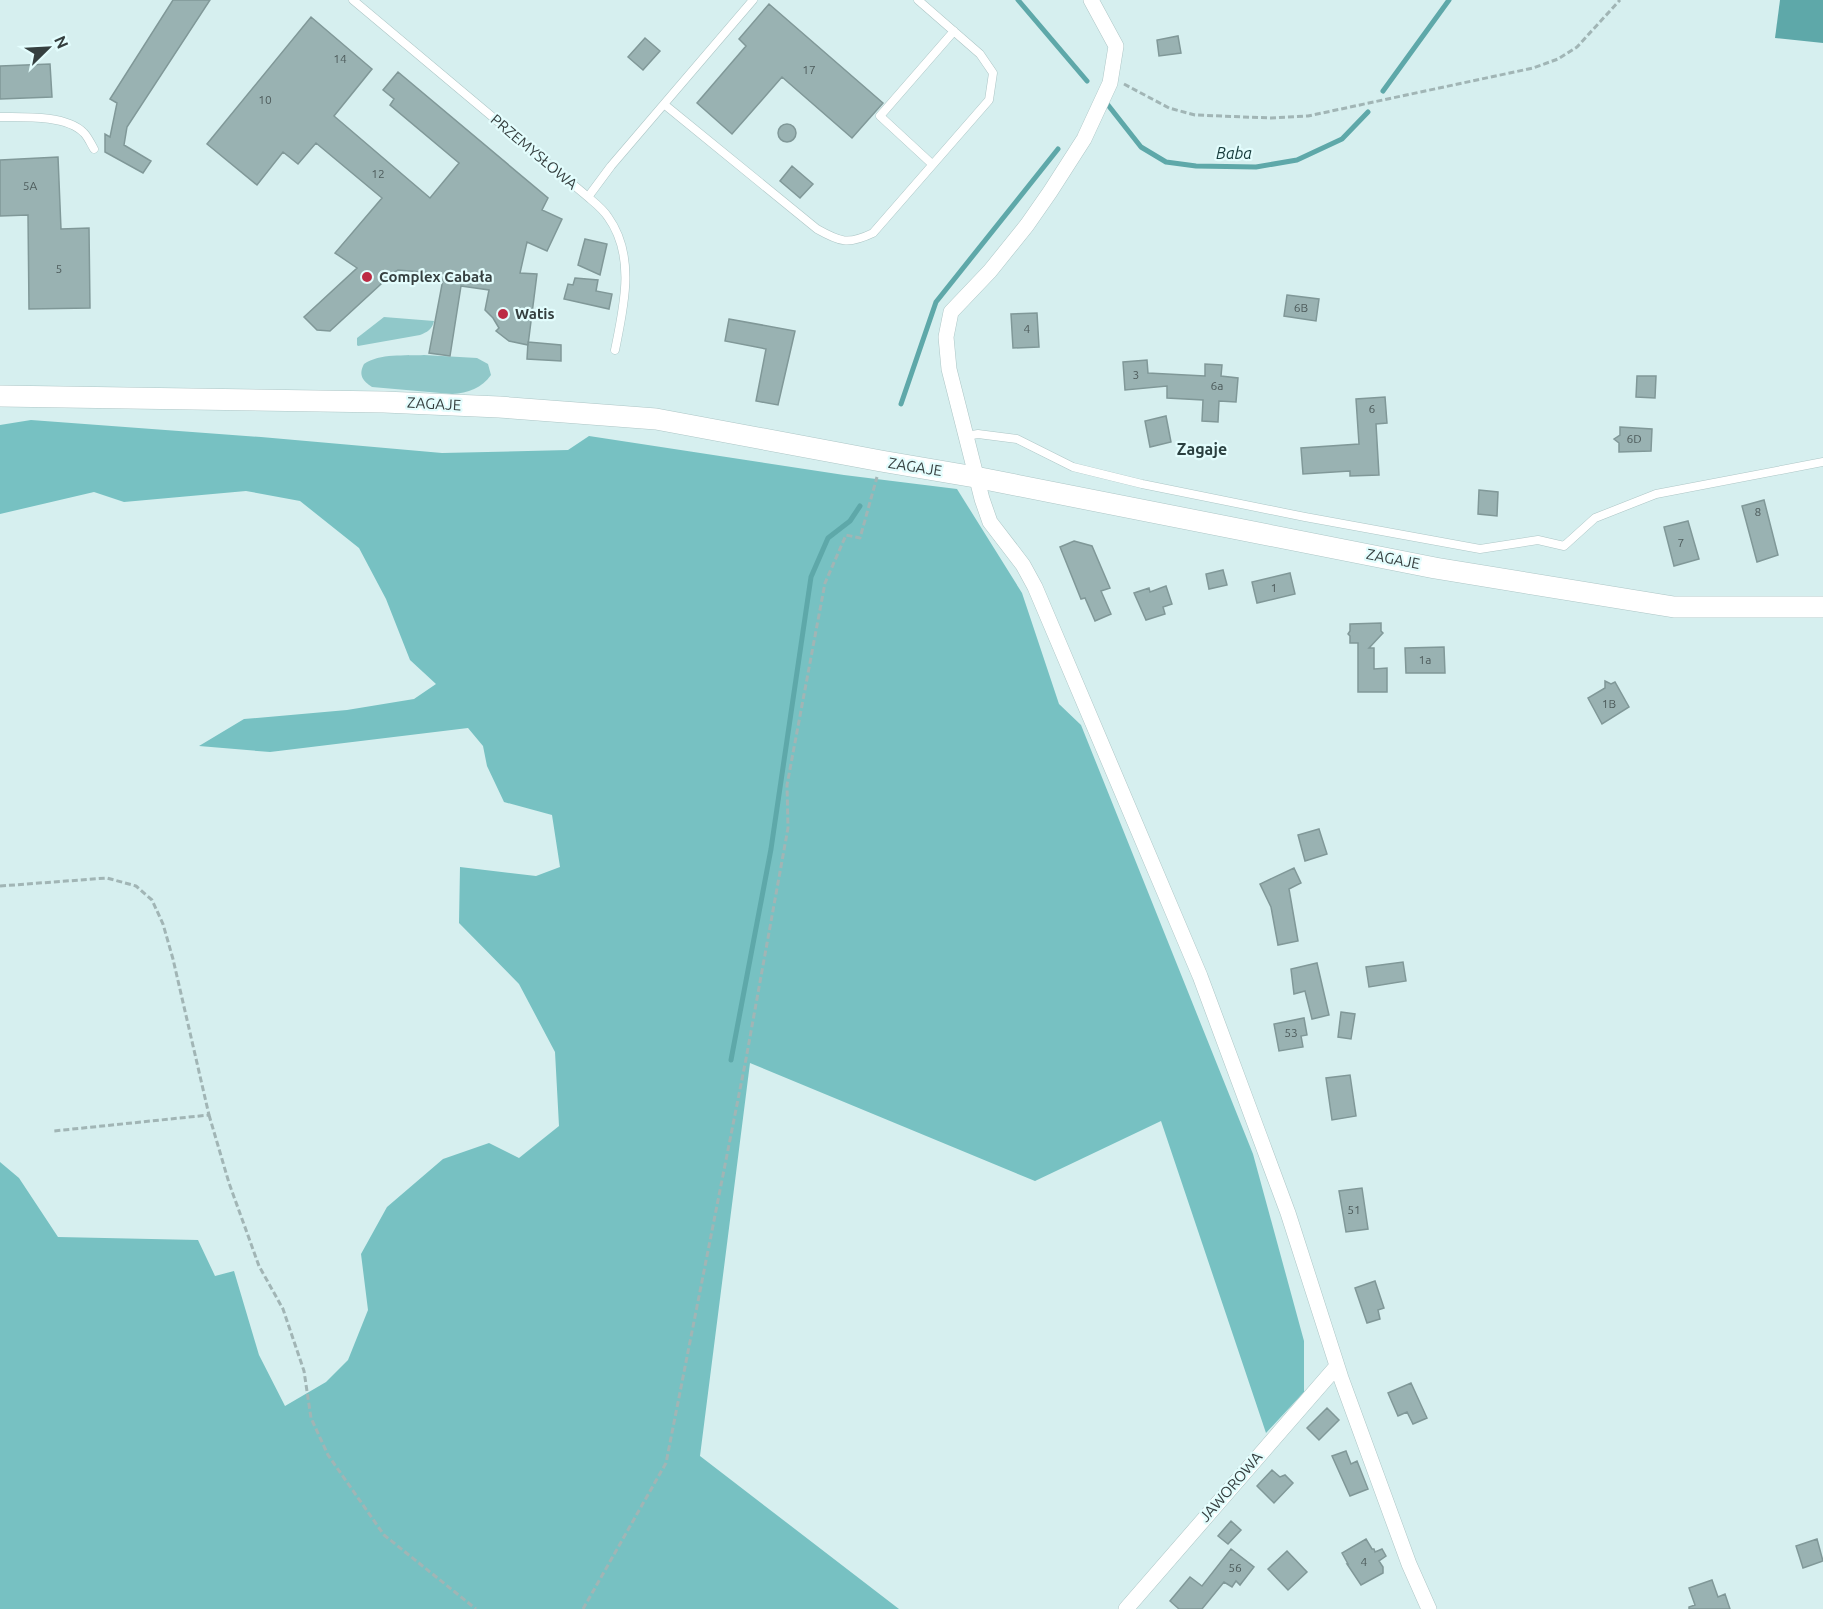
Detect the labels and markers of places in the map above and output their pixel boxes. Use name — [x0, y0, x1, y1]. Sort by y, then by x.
place label: Complex Cabała — [379, 268, 493, 285]
marker: Complex Cabała — [360, 270, 374, 284]
place label: Watis — [515, 305, 555, 322]
marker: Watis — [496, 307, 510, 321]

